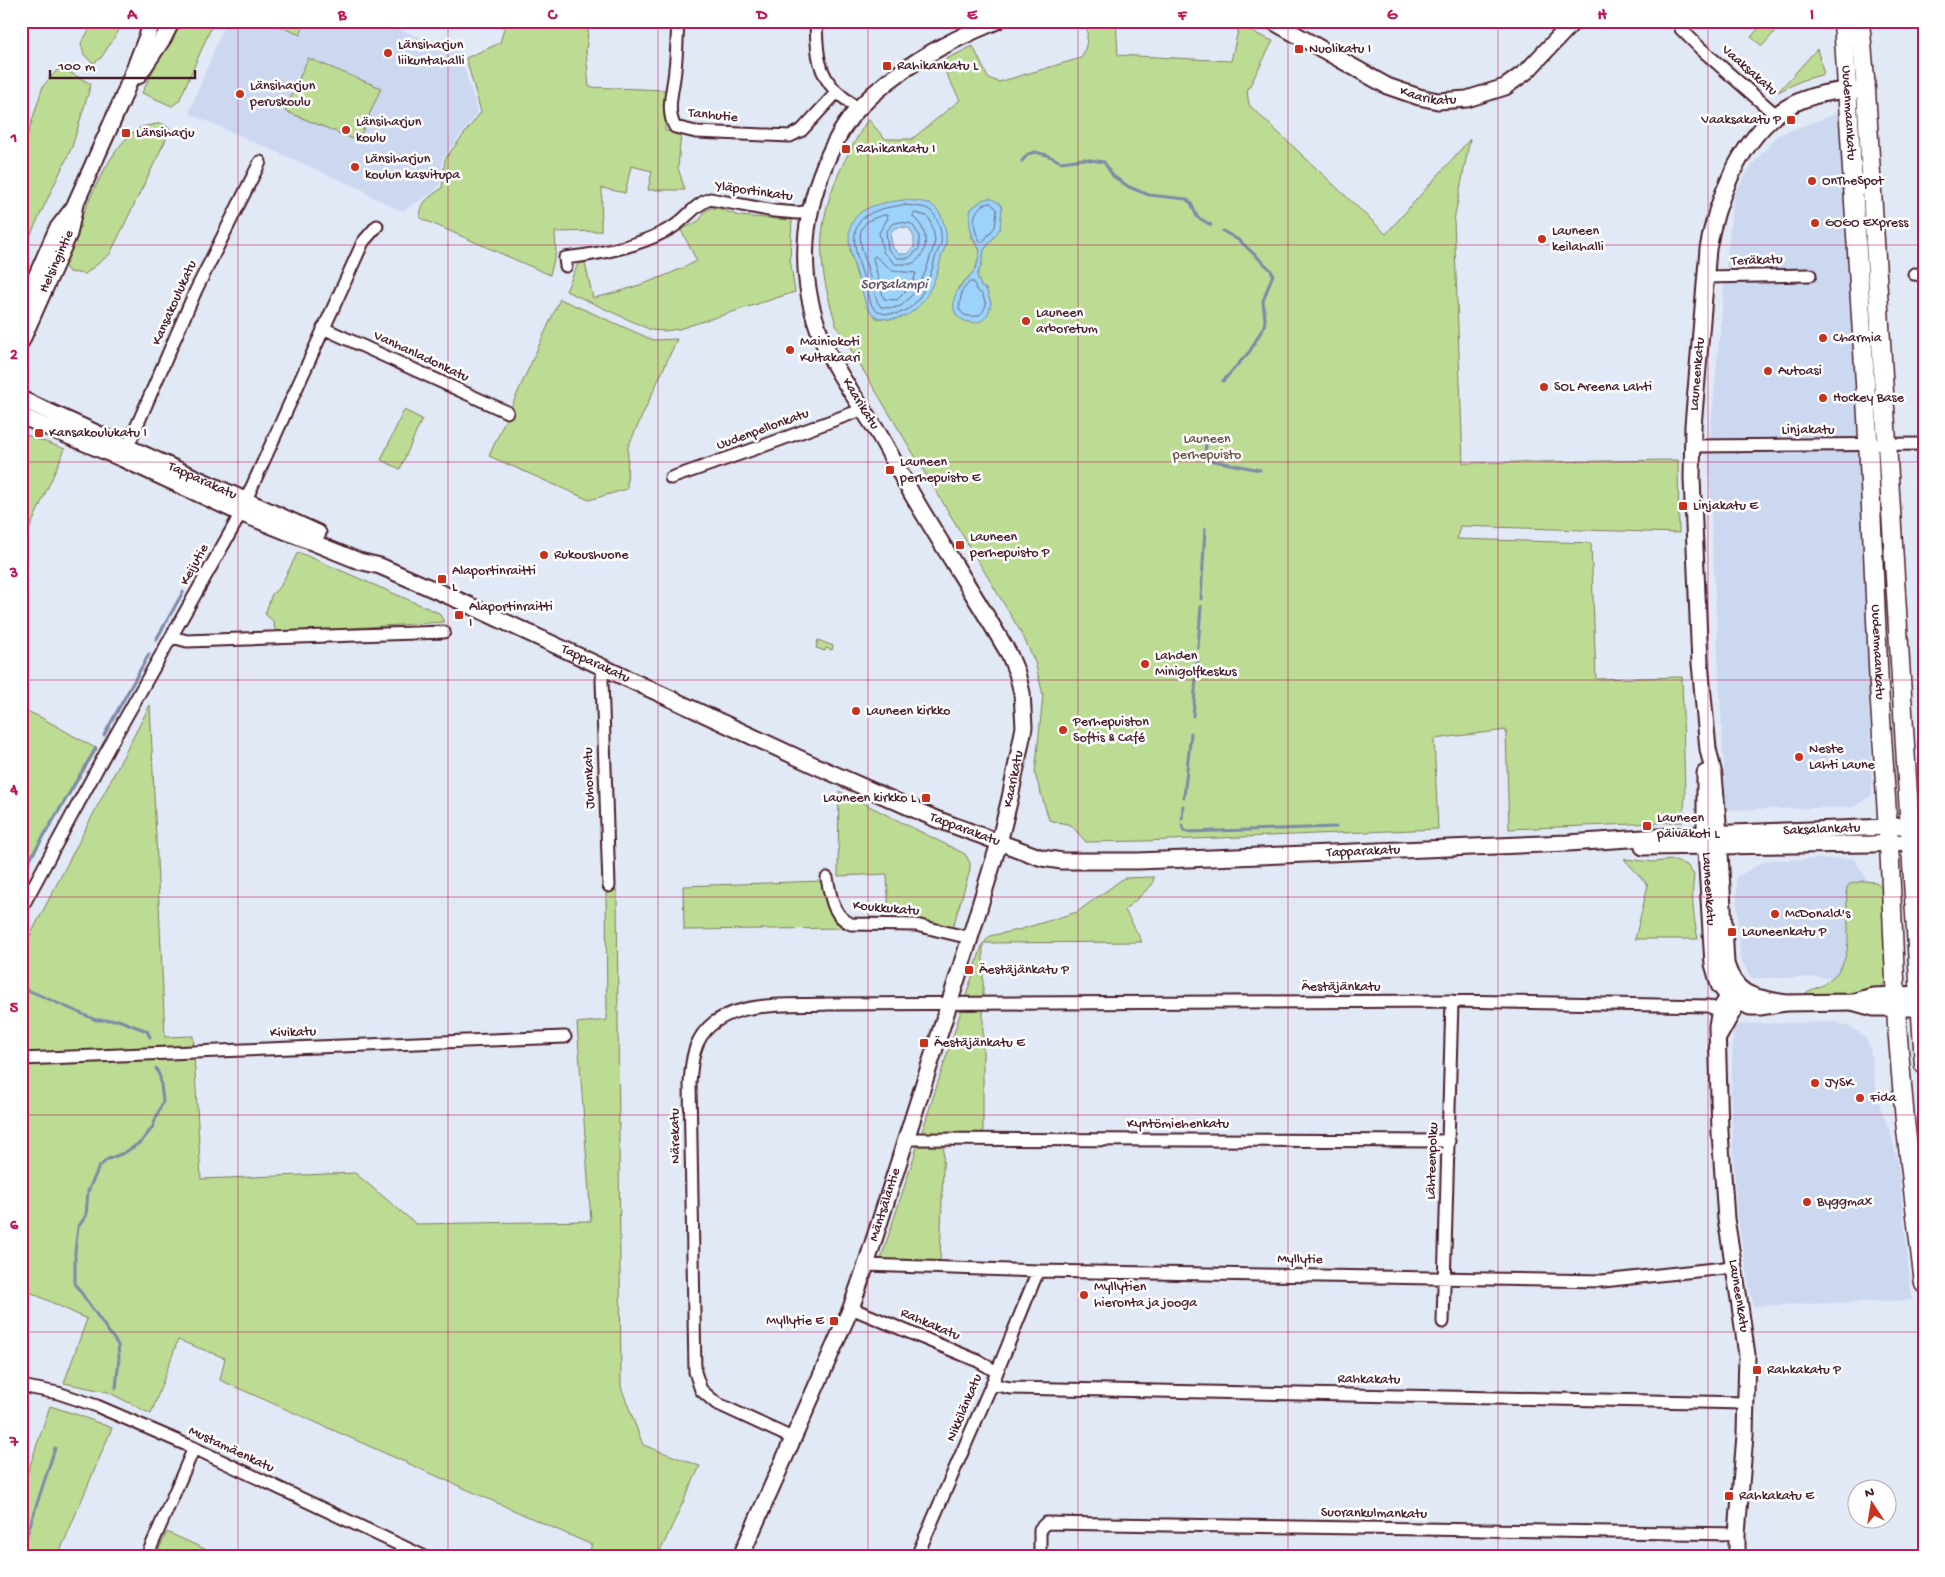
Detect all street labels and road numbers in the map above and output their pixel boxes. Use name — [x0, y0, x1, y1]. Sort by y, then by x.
street label: Vaaksakatu — [1717, 41, 1781, 100]
street label: Uudenmaankatu — [1837, 65, 1860, 161]
street label: Kaarikatu — [1398, 83, 1457, 110]
street label: Tanhutie — [686, 105, 739, 127]
street label: Yläportinkatu — [712, 178, 794, 206]
street label: Helsingintie — [35, 227, 78, 296]
street label: Teräkatu — [1730, 252, 1784, 270]
street label: Kansakoulukatu — [149, 258, 201, 348]
street label: Vanhanladonkatu — [370, 327, 472, 387]
street label: Launeenkatu — [1686, 336, 1709, 412]
street label: Kaarikatu — [838, 375, 883, 433]
street label: Uudenpellonkatu — [714, 405, 812, 455]
street label: Linjakatu — [1782, 422, 1835, 439]
street label: Tapparakatu — [164, 458, 240, 504]
street label: Keijutie — [177, 541, 214, 589]
street label: Uudenmaankatu — [1867, 604, 1888, 701]
street label: Tapparakatu — [557, 640, 633, 687]
street label: Juhonkatu — [580, 746, 600, 809]
street label: Kaarikatu — [999, 749, 1028, 809]
street label: Tapparakatu — [926, 808, 1003, 850]
street label: Saksalankatu — [1783, 820, 1861, 840]
street label: Tapparakatu — [1325, 842, 1401, 862]
street label: Launeenkatu — [1698, 852, 1719, 927]
street label: Koukkukatu — [852, 898, 920, 920]
street label: Äestäjänkatu — [1302, 979, 1381, 996]
street label: Kivikatu — [270, 1024, 317, 1042]
street label: Närekatu — [667, 1108, 685, 1164]
street label: Kyntömiehenkatu — [1127, 1116, 1229, 1133]
street label: Lähteenpolku — [1423, 1122, 1443, 1200]
street label: Mäntsäläntie — [865, 1165, 905, 1244]
street label: Myllytie — [1277, 1251, 1324, 1269]
street label: Launeenkatu — [1724, 1258, 1752, 1334]
street label: Rahkakatu — [898, 1305, 963, 1345]
street label: Nikkilänkatu — [943, 1371, 987, 1444]
street label: Rahkakatu — [1337, 1371, 1401, 1389]
street label: Mustamäenkatu — [185, 1423, 277, 1477]
street label: Suorankulmankatu — [1321, 1505, 1428, 1523]

